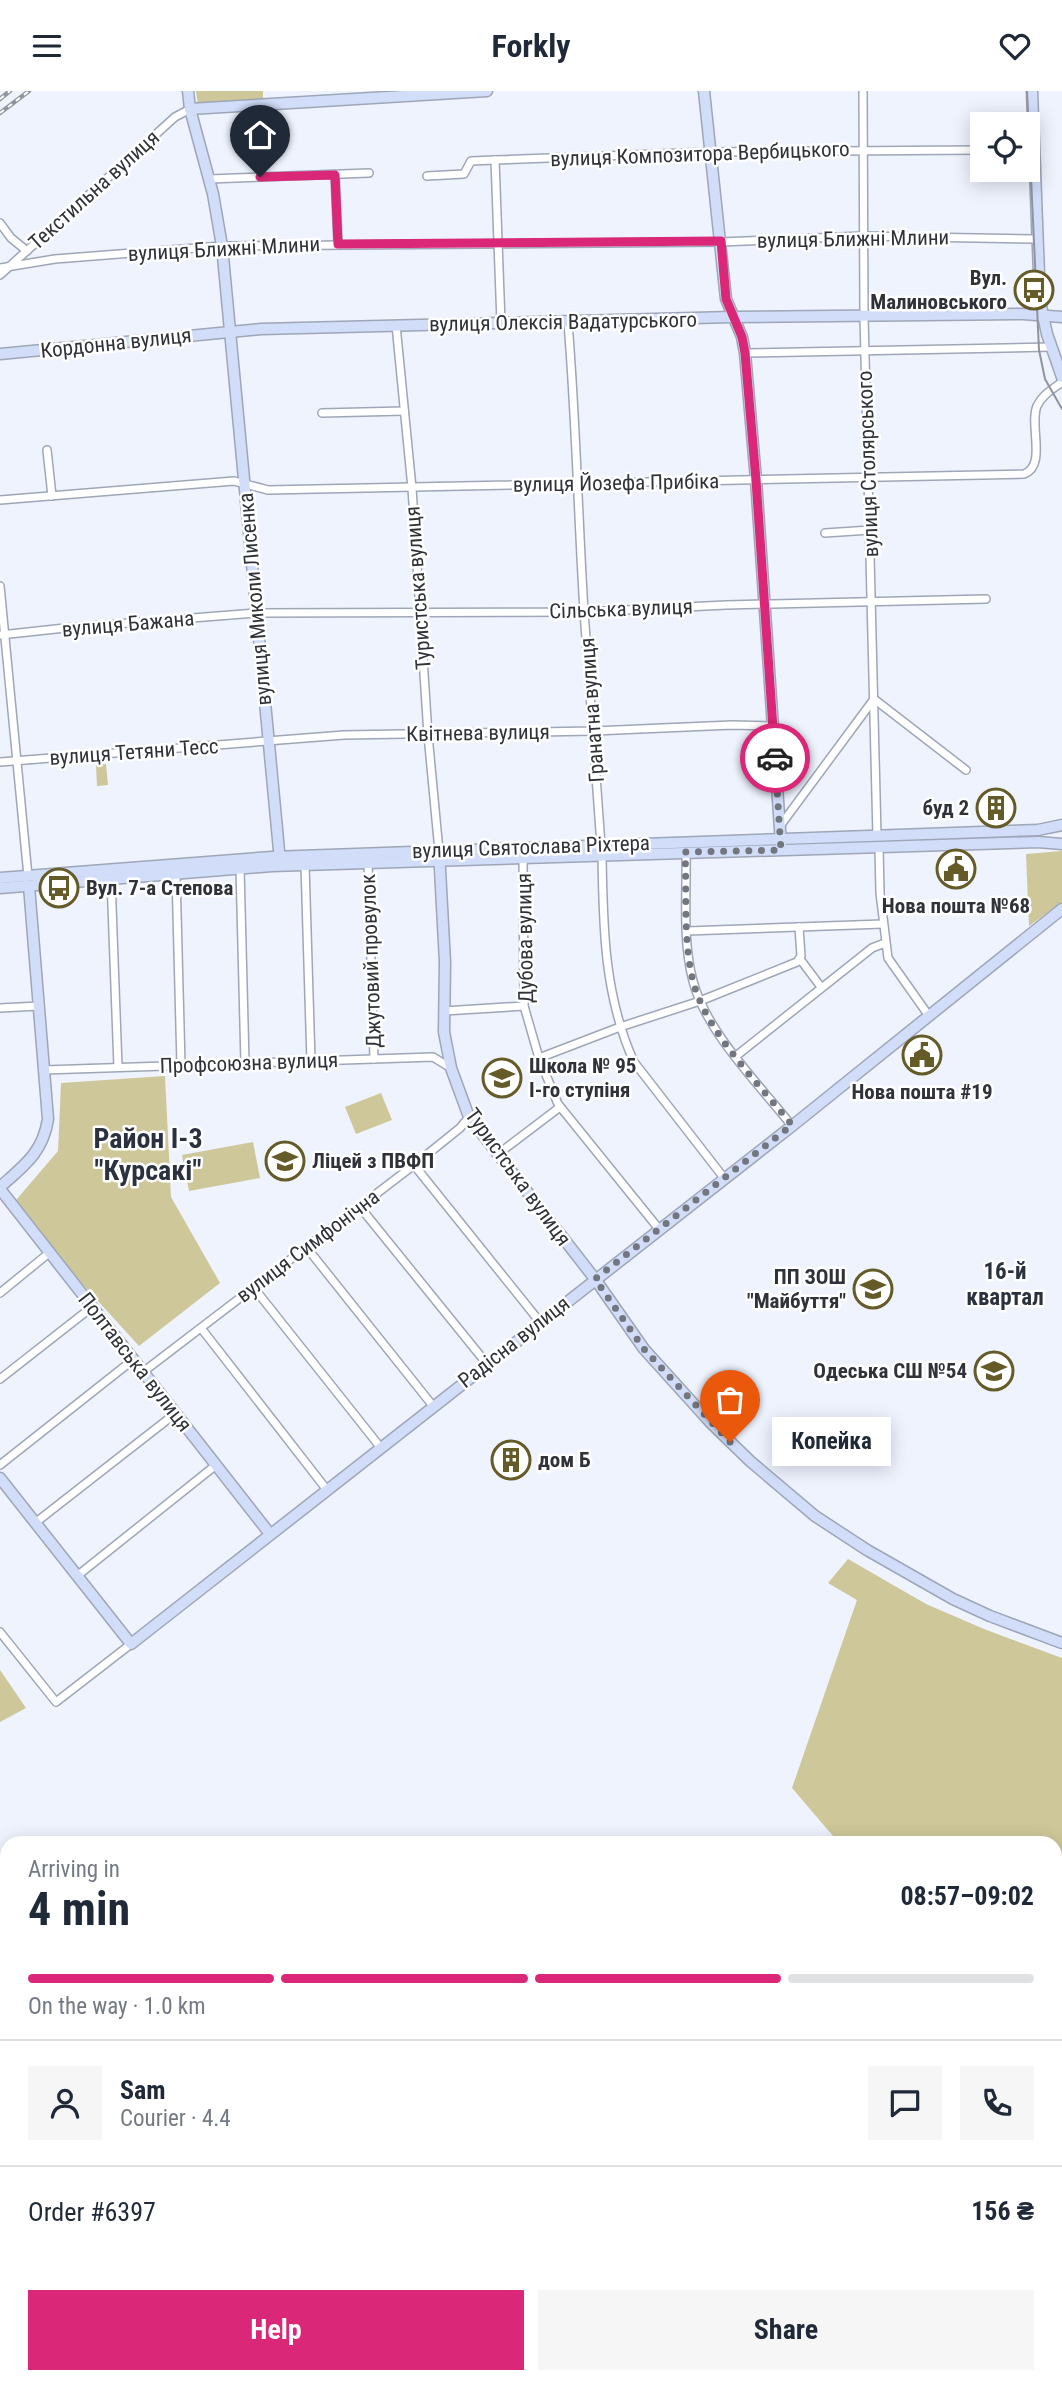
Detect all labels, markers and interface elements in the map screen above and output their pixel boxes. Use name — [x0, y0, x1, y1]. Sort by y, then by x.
icon: menu — [28, 27, 66, 65]
text: Forkly — [491, 27, 571, 65]
icon: heart — [996, 27, 1034, 65]
pin — [230, 105, 290, 177]
map controls — [970, 112, 1040, 182]
button: locate — [970, 112, 1040, 182]
icon: home — [241, 116, 279, 154]
street label: Текстильна вулиця — [24, 125, 164, 255]
street label: вулиця Композитора Вербицького — [550, 137, 850, 171]
street label: вулиця Ближні Млини — [757, 225, 949, 253]
street label: вулиця Ближні Млини — [127, 232, 321, 266]
place label: Вул. Малиновського — [870, 266, 1007, 314]
bus stop icon: Вул. Малиновського — [1013, 269, 1055, 311]
street label: вулиця Олексія Вадатурського — [429, 308, 697, 336]
street label: Кордонна вулиця — [39, 323, 193, 363]
street label: вулиця Столярського — [853, 370, 883, 558]
street label: вулиця Йозефа Прибіка — [513, 469, 719, 497]
street label: вулиця Миколи Лисенка — [234, 492, 276, 706]
street label: Туристська вулиця — [400, 505, 436, 671]
street label: Сільська вулиця — [549, 595, 693, 623]
street label: вулиця Бажана — [61, 606, 195, 642]
street label: Гранатна вулиця — [575, 637, 609, 783]
street label: Квітнева вулиця — [406, 720, 550, 746]
courier — [740, 723, 810, 793]
street label: вулиця Тетяни Тесс — [49, 734, 219, 770]
icon: car — [756, 739, 794, 777]
building icon: буд 2 — [975, 787, 1017, 829]
place label: буд 2 — [922, 796, 969, 820]
street label: вулиця Святослава Ріхтера — [412, 831, 650, 863]
public building icon: Нова пошта №68 — [935, 848, 977, 890]
bus stop icon: Вул. 7-а Степова — [38, 867, 80, 909]
street label: Дубова вулиця — [512, 873, 538, 1003]
street label: Джутовий провулок — [356, 874, 386, 1048]
place label: Вул. 7-а Степова — [86, 876, 233, 900]
place label: Нова пошта №68 — [882, 894, 1030, 918]
public building icon: Нова пошта #19 — [901, 1034, 943, 1076]
street label: Профсоюзна вулиця — [159, 1048, 339, 1078]
place label: Школа № 95 І-го ступіня — [529, 1054, 636, 1102]
school or university icon: Школа № 95 І-го ступіня — [481, 1057, 523, 1099]
place label: Нова пошта #19 — [851, 1080, 993, 1104]
street label: Туристська вулиця — [460, 1104, 576, 1250]
district label: Район І-3 "Курсакі" — [93, 1122, 203, 1187]
school or university icon: Ліцей з ПВФП — [264, 1140, 306, 1182]
place label: Ліцей з ПВФП — [312, 1149, 434, 1173]
street label: вулиця Симфонічна — [232, 1185, 384, 1307]
district label: 16-й квартал — [966, 1258, 1044, 1311]
place label: ПП ЗОШ "Майбуття" — [747, 1265, 846, 1313]
school or university icon: ПП ЗОШ "Майбуття" — [852, 1268, 894, 1310]
street label: Полтавська вулиця — [73, 1288, 197, 1436]
street label: Радісна вулиця — [454, 1291, 574, 1393]
school or university icon: Одеська СШ №54 — [973, 1350, 1015, 1392]
place label: Одеська СШ №54 — [813, 1359, 967, 1383]
pin — [700, 1370, 760, 1442]
icon: bag — [711, 1381, 749, 1419]
callout: Копейка — [772, 1417, 891, 1467]
text: Копейка — [791, 1428, 872, 1455]
building icon: дом Б — [490, 1439, 532, 1481]
place label: дом Б — [538, 1448, 591, 1472]
text: Arriving in — [28, 1856, 120, 1883]
text: 08:57–09:02 — [900, 1881, 1034, 1911]
text: 4 min — [28, 1882, 130, 1936]
text: On the way · 1.0 km — [28, 1993, 206, 2020]
button: person — [28, 2066, 102, 2140]
button: chat — [868, 2066, 942, 2140]
button: phone — [960, 2066, 1034, 2140]
text: Sam — [120, 2075, 166, 2105]
text: Courier · 4.4 — [120, 2105, 231, 2132]
text: 156 ₴ — [971, 2196, 1034, 2226]
text: Order #6397 — [28, 2197, 156, 2227]
button: Help — [28, 2290, 524, 2370]
button: Share — [538, 2290, 1034, 2370]

